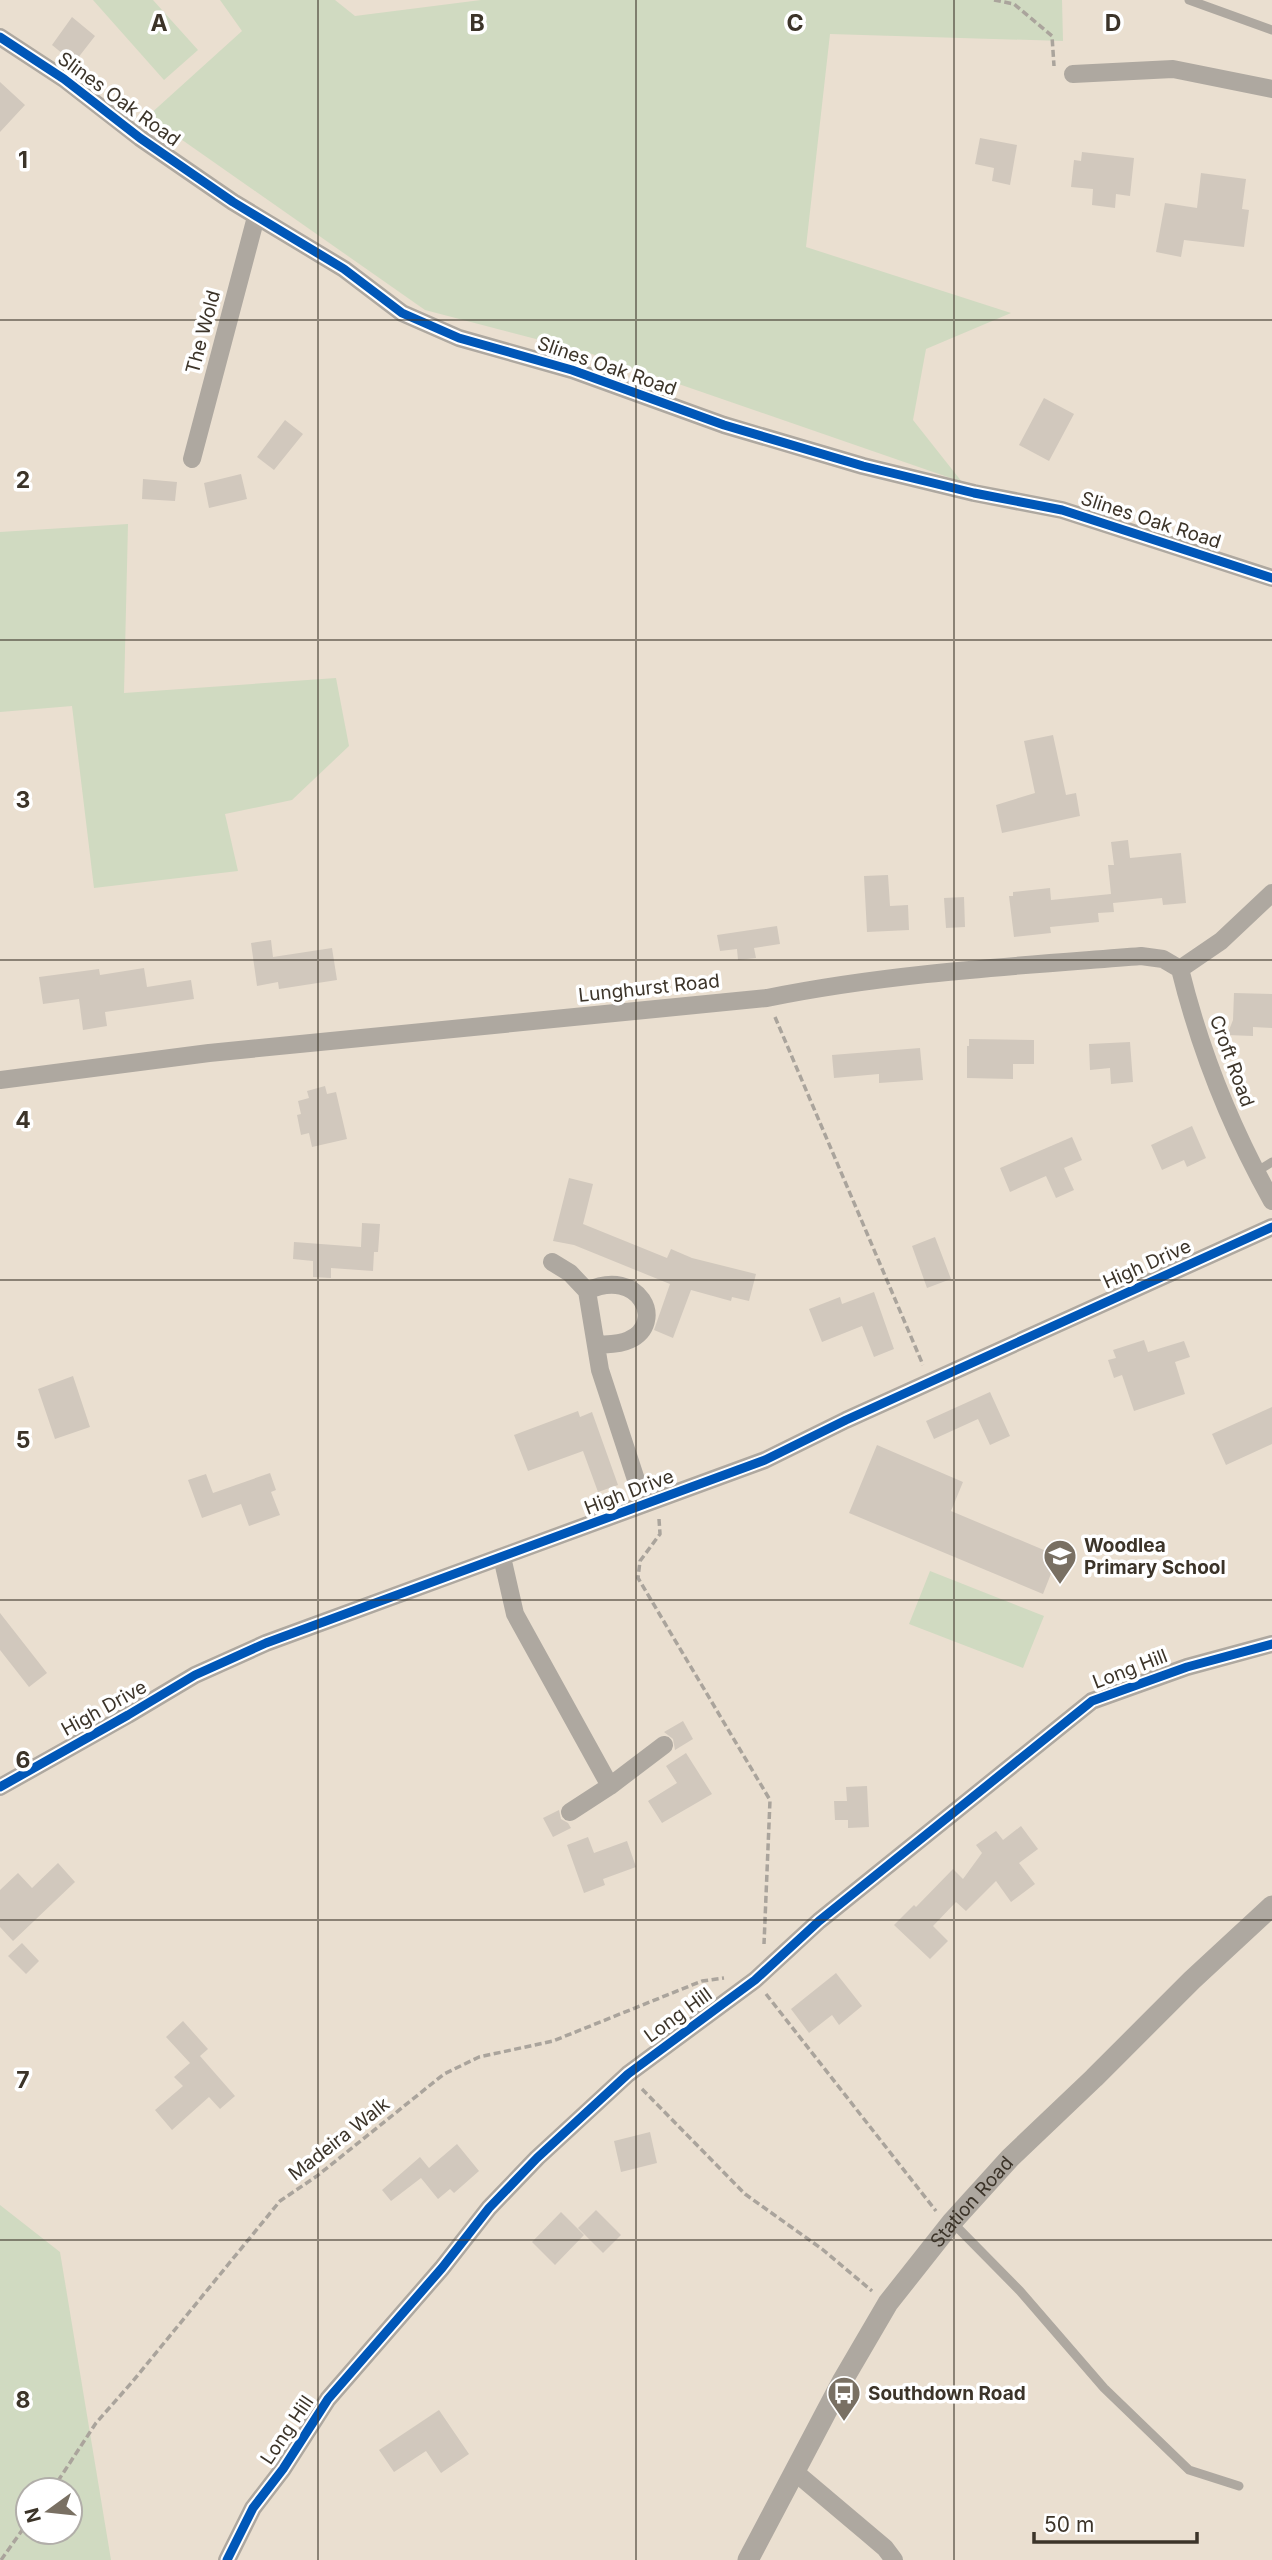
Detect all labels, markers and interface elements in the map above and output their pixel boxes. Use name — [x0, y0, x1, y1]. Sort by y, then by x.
text: A — [150, 9, 168, 37]
text: B — [469, 9, 485, 37]
text: C — [786, 9, 804, 37]
text: D — [1105, 9, 1121, 37]
street label: Slines Oak Road — [53, 47, 185, 151]
text: 1 — [18, 146, 28, 174]
street label: The Wold — [181, 288, 225, 376]
street label: Slines Oak Road — [534, 331, 680, 401]
text: 2 — [16, 466, 30, 494]
street label: Slines Oak Road — [1078, 487, 1224, 553]
text: 3 — [16, 786, 30, 814]
street label: Lunghurst Road — [577, 969, 721, 1007]
street label: Croft Road — [1205, 1012, 1259, 1110]
text: 4 — [15, 1106, 31, 1134]
street label: High Drive — [1099, 1234, 1195, 1294]
text: 5 — [16, 1426, 30, 1454]
street label: High Drive — [581, 1464, 677, 1520]
place label: Woodlea Primary School — [1084, 1534, 1226, 1579]
school or university icon: Woodlea Primary School — [1041, 1537, 1079, 1586]
street label: Long Hill — [1089, 1644, 1171, 1694]
street label: High Drive — [57, 1675, 151, 1741]
text: 6 — [16, 1746, 30, 1774]
street label: Long Hill — [640, 1983, 716, 2047]
text: 7 — [16, 2066, 30, 2094]
street label: Madeira Walk — [284, 2092, 395, 2186]
street label: Station Road — [925, 2151, 1018, 2252]
bus stop icon: Southdown Road — [825, 2374, 863, 2423]
place label: Southdown Road — [868, 2382, 1026, 2405]
text: 8 — [16, 2386, 30, 2414]
street label: Long Hill — [256, 2391, 318, 2469]
north arrow — [14, 2476, 84, 2546]
scale bar — [1034, 2500, 1197, 2544]
text: N — [20, 2505, 46, 2525]
text: 50 m — [1044, 2512, 1094, 2537]

